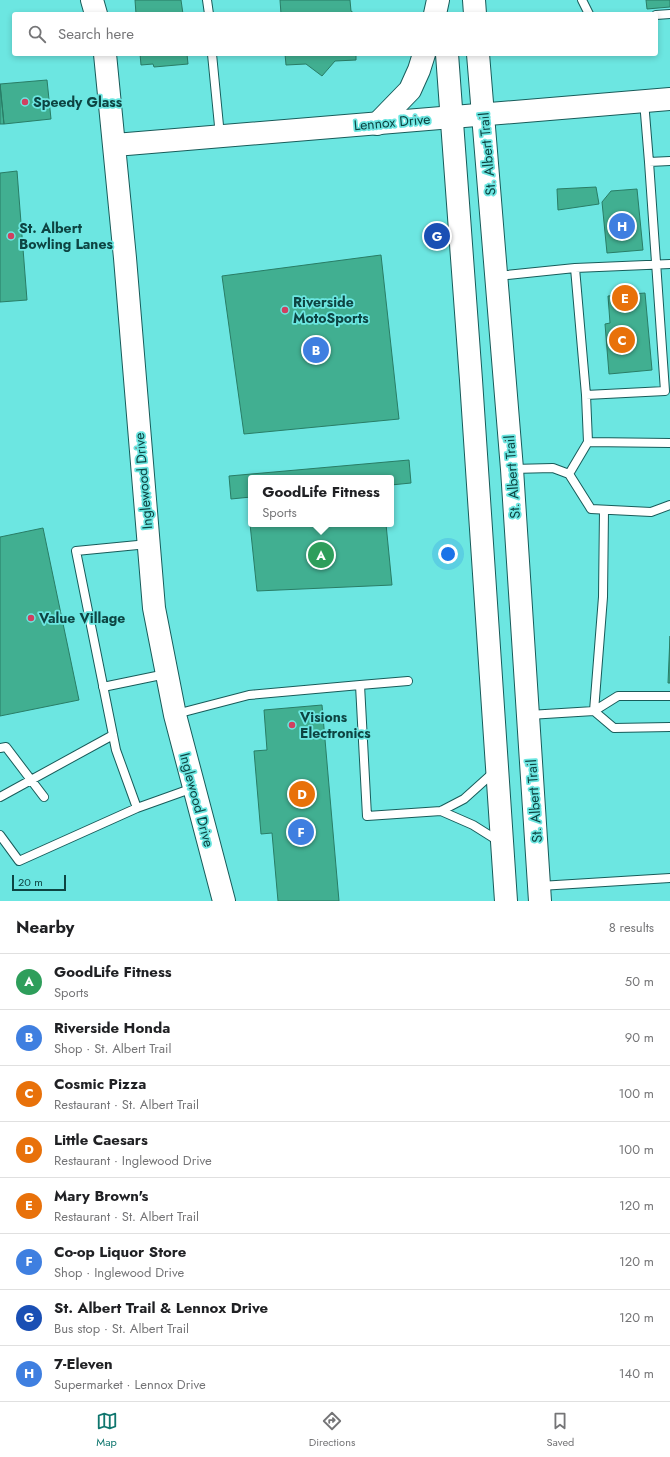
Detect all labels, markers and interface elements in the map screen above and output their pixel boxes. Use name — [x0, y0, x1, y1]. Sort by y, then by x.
search box — [12, 12, 658, 56]
icon: search — [26, 23, 48, 45]
text: Search here — [58, 23, 134, 45]
place label: Speedy Glass — [33, 92, 123, 112]
marker: Speedy Glass — [20, 97, 30, 107]
street label: Lennox Drive — [353, 109, 431, 135]
street label: St. Albert Trail — [473, 112, 501, 196]
pin: H — [609, 211, 635, 241]
place label: St. Albert Bowling Lanes — [19, 218, 113, 254]
pin: G — [424, 221, 450, 251]
marker: St. Albert Bowling Lanes — [6, 231, 16, 241]
pin: E — [612, 283, 638, 313]
place label: Riverside MotoSports — [293, 292, 369, 328]
marker: Riverside MotoSports — [280, 305, 290, 315]
pin: C — [609, 325, 635, 355]
pin: B — [303, 335, 329, 365]
street label: Inglewood Drive — [129, 432, 157, 530]
street label: St. Albert Trail — [499, 435, 525, 519]
popup — [248, 475, 394, 527]
text: GoodLife Fitness — [262, 481, 380, 503]
text: Sports — [262, 503, 297, 522]
pin: A — [308, 540, 334, 570]
your location — [438, 544, 458, 564]
place label: Value Village — [38, 608, 125, 628]
marker: Value Village — [26, 613, 36, 623]
place label: Visions Electronics — [299, 707, 371, 743]
marker: Visions Electronics — [287, 720, 297, 730]
street label: Inglewood Drive — [175, 751, 219, 849]
street label: St. Albert Trail — [521, 759, 547, 843]
pin: D — [289, 779, 315, 809]
pin: F — [288, 817, 314, 847]
scale bar — [12, 873, 66, 892]
text: 20 m — [18, 874, 43, 890]
text: Nearby — [16, 915, 74, 939]
text: 8 results — [609, 918, 654, 937]
text: GoodLife Fitness — [54, 961, 172, 983]
text: A — [24, 972, 34, 991]
text: 50 m — [625, 972, 654, 991]
text: Sports — [54, 983, 88, 1002]
text: Riverside Honda — [54, 1017, 170, 1039]
text: B — [25, 1028, 33, 1047]
text: 90 m — [625, 1028, 654, 1047]
text: Shop · St. Albert Trail — [54, 1039, 171, 1058]
text: Cosmic Pizza — [54, 1073, 146, 1095]
text: C — [24, 1084, 34, 1103]
text: 100 m — [619, 1084, 654, 1103]
text: Restaurant · St. Albert Trail — [54, 1095, 199, 1114]
text: Little Caesars — [54, 1129, 148, 1151]
text: D — [24, 1140, 34, 1159]
text: 100 m — [619, 1140, 654, 1159]
text: Restaurant · Inglewood Drive — [54, 1151, 212, 1170]
text: Mary Brown's — [54, 1185, 148, 1207]
text: E — [25, 1196, 33, 1215]
text: 120 m — [619, 1196, 654, 1215]
text: Restaurant · St. Albert Trail — [54, 1207, 199, 1226]
text: Co-op Liquor Store — [54, 1241, 186, 1263]
text: F — [25, 1252, 33, 1271]
text: 120 m — [619, 1252, 654, 1271]
text: Shop · Inglewood Drive — [54, 1263, 184, 1282]
text: St. Albert Trail & Lennox Drive — [54, 1297, 268, 1319]
text: G — [24, 1308, 34, 1327]
text: 120 m — [619, 1308, 654, 1327]
text: Bus stop · St. Albert Trail — [54, 1319, 189, 1338]
text: 7-Eleven — [54, 1353, 113, 1375]
text: H — [24, 1364, 34, 1383]
text: 140 m — [619, 1364, 654, 1383]
text: Supermarket · Lennox Drive — [54, 1375, 206, 1394]
tab: Map — [96, 1410, 118, 1450]
tab: Directions — [309, 1410, 355, 1450]
tab: Saved — [547, 1410, 574, 1450]

